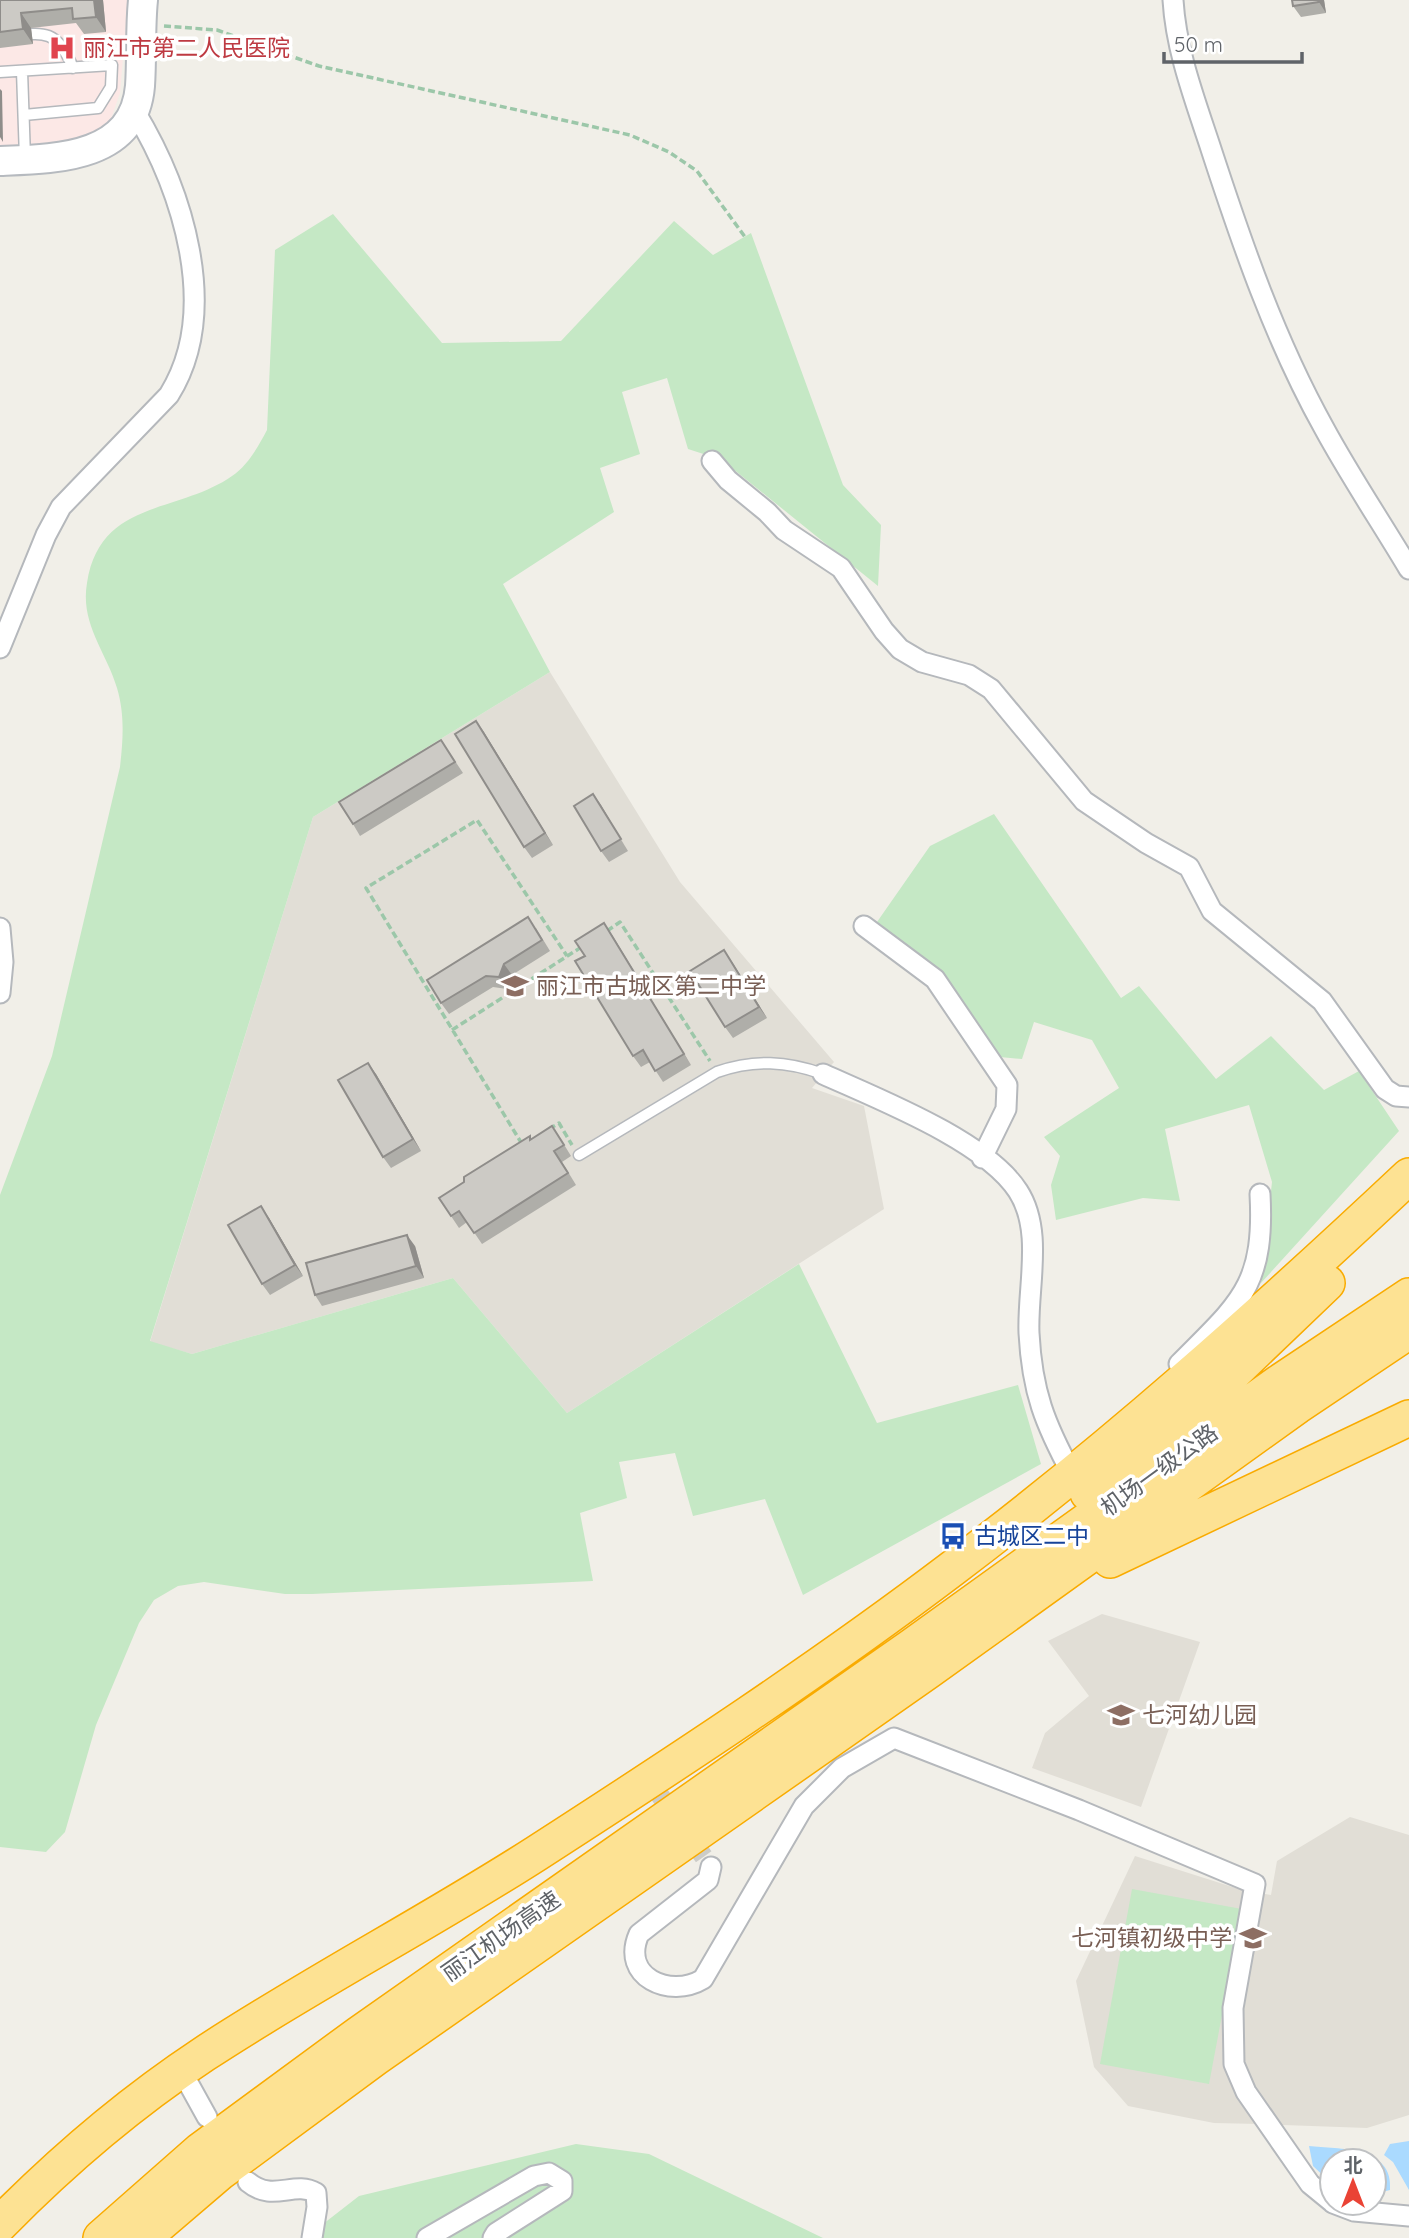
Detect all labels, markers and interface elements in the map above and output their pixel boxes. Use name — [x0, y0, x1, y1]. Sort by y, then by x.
scale bar — [1164, 21, 1302, 65]
text: 50 m — [1174, 31, 1223, 57]
hospital icon: 丽江市第二人民医院 — [47, 33, 77, 63]
place label: 丽江市第二人民医院 — [83, 33, 290, 62]
school or university icon: 丽江市古城区第二中学 — [500, 971, 530, 1001]
place label: 丽江市古城区第二中学 — [536, 971, 766, 1000]
street label: 机场一级公路 — [1094, 1417, 1223, 1522]
bus stop icon: 古城区二中 — [938, 1521, 968, 1551]
place label: 古城区二中 — [974, 1521, 1089, 1550]
school or university icon: 七河幼儿园 — [1106, 1700, 1136, 1730]
place label: 七河幼儿园 — [1142, 1700, 1257, 1729]
street label: 丽江机场高速 — [436, 1884, 566, 1987]
place label: 七河镇初级中学 — [1071, 1923, 1232, 1952]
school or university icon: 七河镇初级中学 — [1238, 1923, 1268, 1953]
north arrow — [1318, 2147, 1388, 2217]
text: 北 — [1343, 2153, 1363, 2177]

